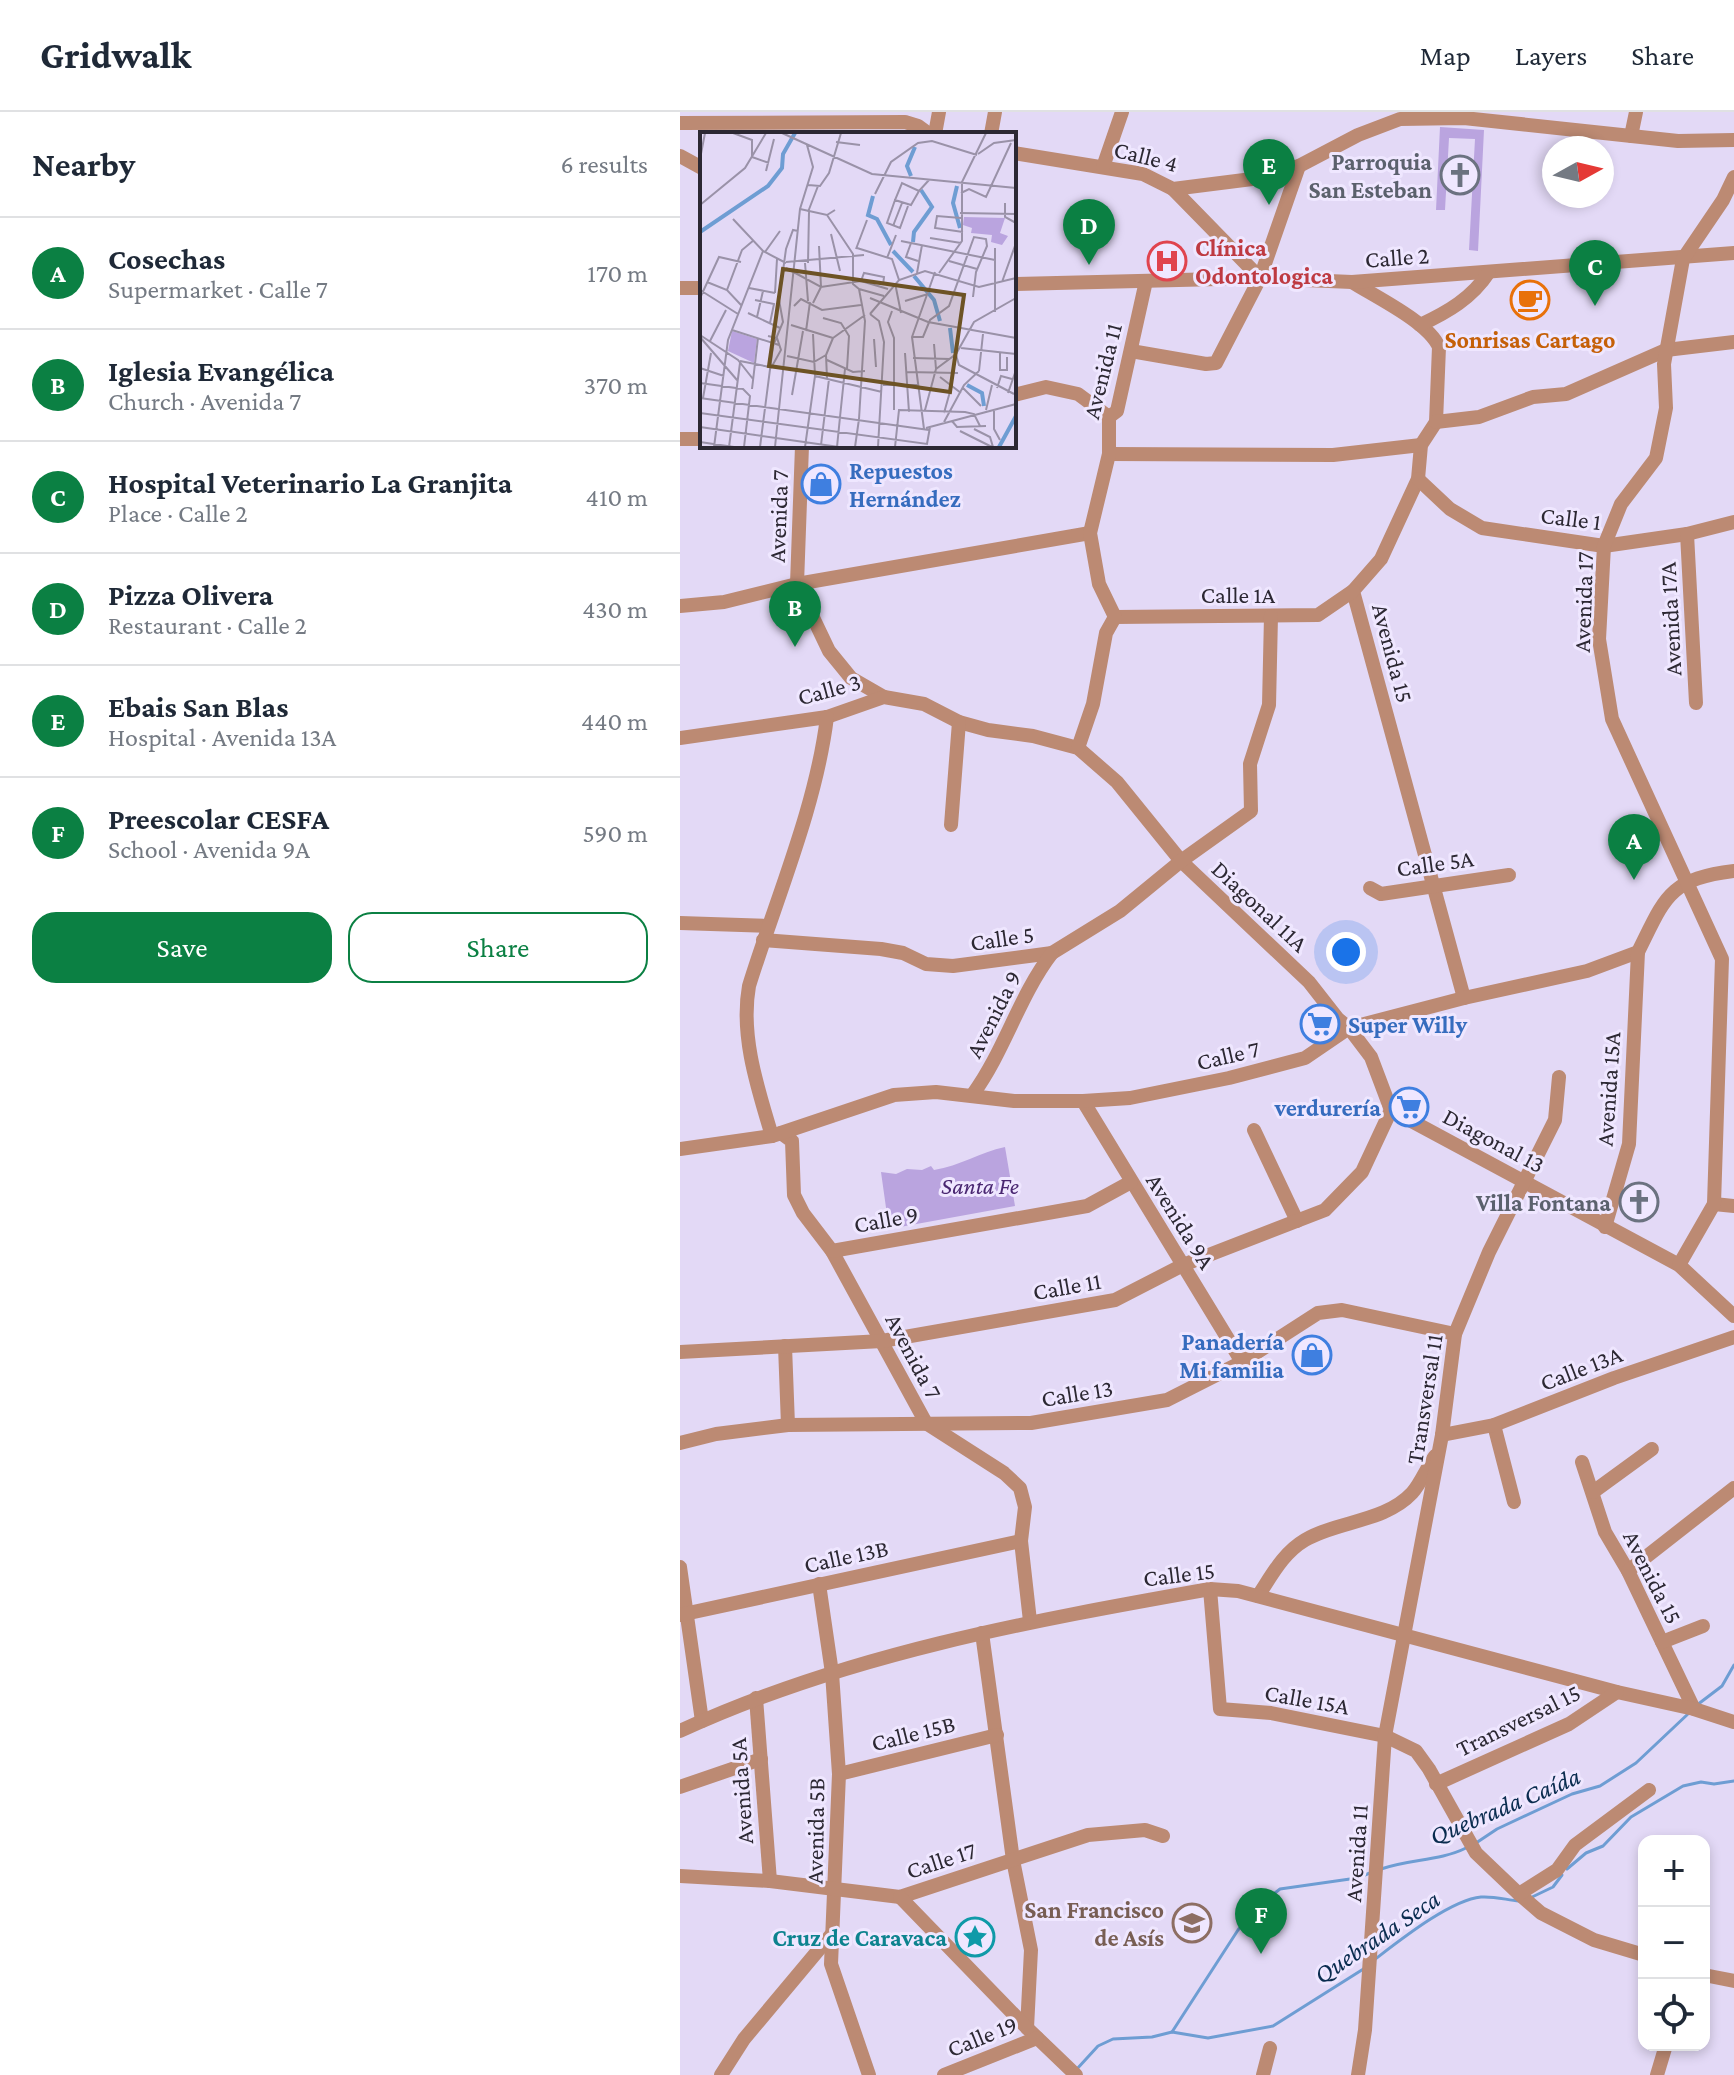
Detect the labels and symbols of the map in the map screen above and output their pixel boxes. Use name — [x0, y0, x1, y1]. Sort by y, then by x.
inset map — [700, 132, 1016, 448]
street label: Calle 4 — [1111, 135, 1181, 177]
north arrow — [1542, 136, 1614, 208]
pin: E — [1243, 139, 1295, 205]
place label: Parroquia San Esteban — [1309, 148, 1432, 203]
church icon: Parroquia San Esteban — [1439, 154, 1481, 196]
pin: D — [1063, 199, 1115, 265]
place label: Clínica Odontologica — [1195, 234, 1333, 289]
hospital icon: Clínica Odontologica — [1146, 240, 1188, 282]
pin: C — [1569, 240, 1621, 306]
street label: Calle 2 — [1364, 241, 1430, 273]
cafe icon: Sonrisas Cartago — [1509, 279, 1551, 321]
street label: Avenida 11 — [1077, 320, 1127, 422]
place label: Sonrisas Cartago — [1444, 326, 1616, 353]
place label: Repuestos Hernández — [849, 457, 961, 512]
shop icon: Repuestos Hernández — [800, 463, 842, 505]
street label: Avenida 7 — [763, 469, 793, 563]
street label: Calle 1 — [1539, 501, 1603, 535]
street label: Avenida 17 — [1568, 551, 1598, 653]
street label: Avenida 17A — [1654, 561, 1686, 677]
pin: B — [769, 581, 821, 647]
street label: Calle 1A — [1201, 581, 1276, 608]
street label: Avenida 15 — [1367, 601, 1419, 705]
street label: Calle 3 — [794, 668, 864, 710]
pin: A — [1608, 814, 1660, 880]
street label: Calle 5A — [1395, 844, 1476, 882]
street label: Diagonal 11A — [1206, 855, 1314, 957]
street label: Calle 5 — [968, 920, 1036, 956]
your location — [1326, 932, 1366, 972]
street label: Avenida 9 — [960, 966, 1026, 1062]
supermarket icon: Super Willy — [1299, 1003, 1341, 1045]
place label: Super Willy — [1348, 1011, 1468, 1038]
street label: Avenida 15A — [1591, 1031, 1625, 1147]
street label: Calle 7 — [1194, 1035, 1262, 1075]
supermarket icon: verdurería — [1388, 1086, 1430, 1128]
place label: verdurería — [1273, 1094, 1381, 1121]
street label: Diagonal 13 — [1439, 1102, 1549, 1178]
street label: Avenida 9A — [1141, 1168, 1221, 1274]
park label: Santa Fe — [941, 1172, 1019, 1199]
church icon: Villa Fontana — [1618, 1181, 1660, 1223]
place label: Villa Fontana — [1475, 1189, 1611, 1216]
street label: Calle 9 — [852, 1200, 920, 1238]
street label: Calle 11 — [1031, 1267, 1103, 1305]
street label: Avenida 7 — [880, 1309, 948, 1403]
place label: Panadería Mi familia — [1179, 1328, 1284, 1383]
street label: Transversal 11 — [1400, 1332, 1448, 1466]
shop icon: Panadería Mi familia — [1291, 1334, 1333, 1376]
street label: Calle 13A — [1536, 1340, 1626, 1396]
street label: Calle 13 — [1039, 1374, 1115, 1412]
street label: Avenida 15 — [1618, 1526, 1688, 1628]
street label: Calle 13B — [801, 1534, 891, 1578]
street label: Calle 15 — [1142, 1556, 1216, 1592]
street label: Calle 15A — [1263, 1678, 1352, 1720]
street label: Transversal 15 — [1451, 1678, 1585, 1762]
street label: Calle 15B — [868, 1710, 958, 1756]
street label: Avenida 5A — [724, 1737, 758, 1845]
water label: Quebrada Caída — [1425, 1761, 1585, 1851]
street label: Avenida 5B — [801, 1778, 829, 1884]
street label: Avenida 11 — [1339, 1803, 1373, 1903]
street label: Calle 17 — [903, 1836, 979, 1884]
water label: Quebrada Seca — [1309, 1884, 1445, 1990]
pin: F — [1235, 1888, 1287, 1954]
place label: San Francisco de Asís — [1024, 1896, 1164, 1951]
school or university icon: San Francisco de Asís — [1171, 1902, 1213, 1944]
place icon: Cruz de Caravaca — [954, 1916, 996, 1958]
place label: Cruz de Caravaca — [772, 1924, 947, 1951]
street label: Calle 19 — [943, 2010, 1021, 2062]

